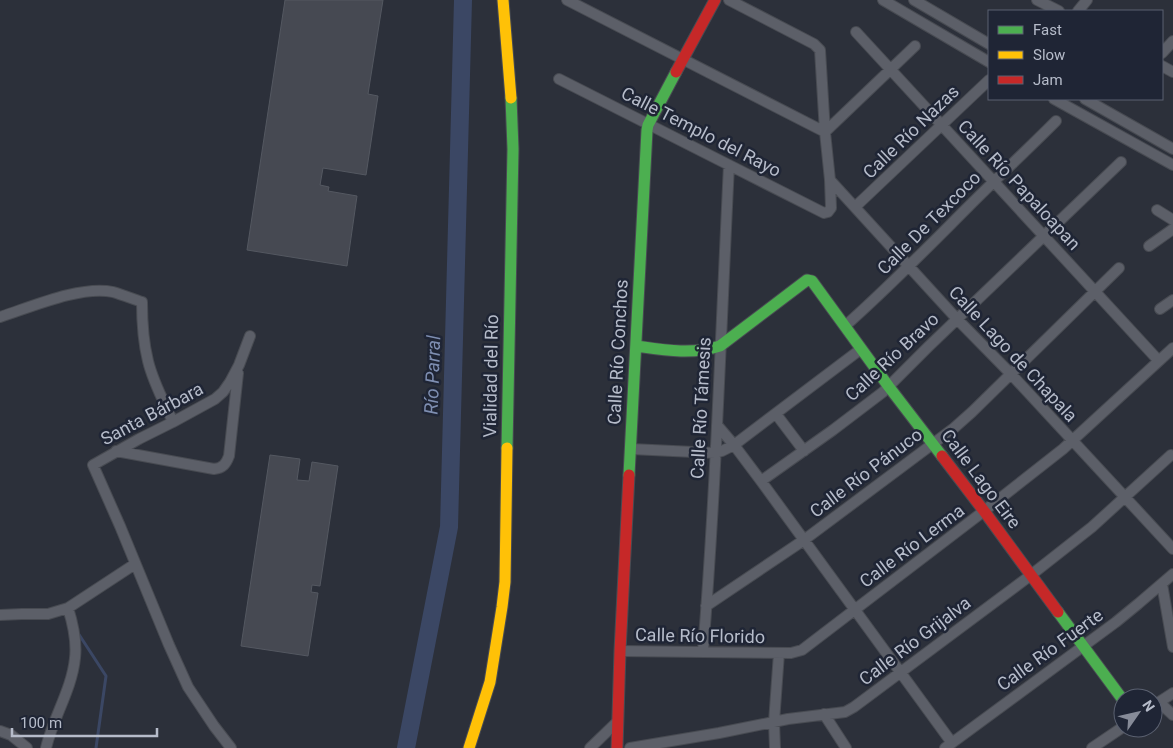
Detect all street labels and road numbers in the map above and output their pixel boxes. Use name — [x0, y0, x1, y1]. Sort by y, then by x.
street label: Calle Río Nazas — [858, 81, 963, 183]
street label: Calle Templo del Rayo — [618, 82, 785, 181]
street label: Calle Río Papaloapan — [954, 115, 1085, 254]
street label: Calle De Texcoco — [873, 167, 985, 279]
street label: Calle Río Conchos — [603, 279, 632, 425]
street label: Calle Lago de Chapala — [945, 281, 1082, 426]
street label: Calle Río Bravo — [841, 308, 943, 405]
street label: Vialidad del Río — [479, 314, 502, 438]
street label: Calle Río Támesis — [686, 337, 715, 479]
street label: Santa Bárbara — [97, 378, 207, 449]
street label: Calle Río Pánuco — [805, 424, 926, 522]
street label: Calle Lago Eire — [937, 425, 1025, 532]
street label: Calle Río Lerma — [855, 499, 968, 592]
street label: Calle Río Grijalva — [855, 592, 975, 689]
street label: Calle Río Fuerte — [993, 604, 1107, 695]
street label: Calle Río Florido — [635, 624, 765, 647]

